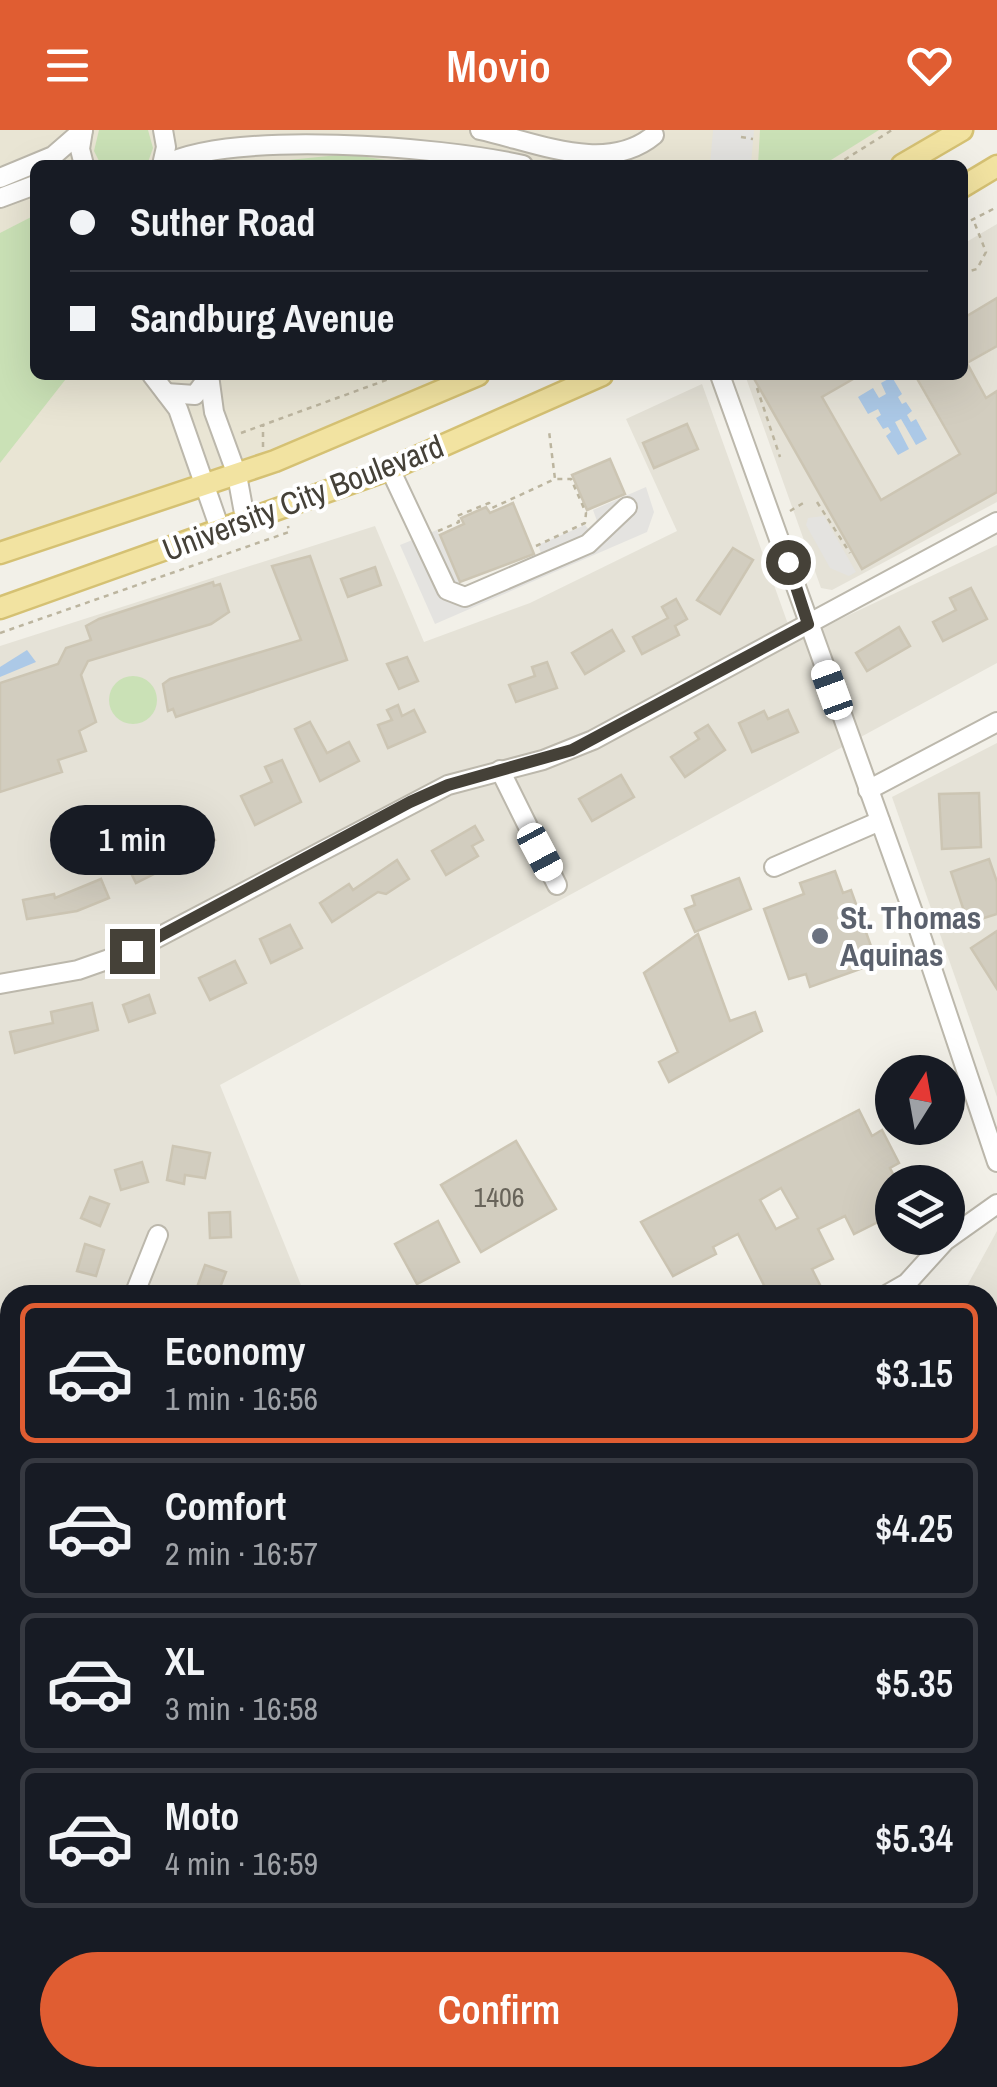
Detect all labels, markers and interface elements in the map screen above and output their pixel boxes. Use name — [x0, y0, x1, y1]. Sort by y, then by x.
text: Movio — [446, 35, 551, 96]
icon: menu — [40, 38, 95, 93]
icon: heart — [902, 38, 957, 93]
text: Suther Road — [130, 197, 315, 248]
text: Sandburg Avenue — [130, 293, 394, 344]
street label: University City Boulevard — [156, 424, 449, 571]
route start — [766, 540, 811, 585]
car — [808, 657, 856, 723]
callout: 1 min — [49, 806, 214, 876]
text: 1 min — [99, 818, 166, 861]
car — [513, 818, 567, 886]
place label: St. Thomas Aquinas — [840, 896, 981, 976]
marker: St. Thomas Aquinas — [809, 925, 831, 947]
route end — [110, 929, 155, 974]
north arrow — [875, 1055, 965, 1145]
map controls — [875, 1055, 965, 1255]
button: layers — [875, 1165, 965, 1255]
house number: 1406 — [473, 1178, 525, 1216]
text: Economy — [165, 1326, 305, 1377]
icon: car — [45, 1328, 135, 1418]
text: $3.15 — [875, 1348, 953, 1399]
text: 1 min · 16:56 — [165, 1377, 318, 1420]
text: Comfort — [165, 1481, 286, 1532]
icon: car — [45, 1483, 135, 1573]
text: $4.25 — [875, 1503, 953, 1554]
text: 2 min · 16:57 — [165, 1532, 318, 1575]
text: XL — [165, 1636, 205, 1687]
icon: car — [45, 1638, 135, 1728]
text: $5.35 — [875, 1658, 953, 1709]
text: 3 min · 16:58 — [165, 1687, 318, 1730]
text: Moto — [165, 1791, 239, 1842]
icon: car — [45, 1793, 135, 1883]
text: $5.34 — [875, 1813, 953, 1864]
text: 4 min · 16:59 — [165, 1842, 318, 1885]
button: Confirm — [40, 1952, 958, 2067]

